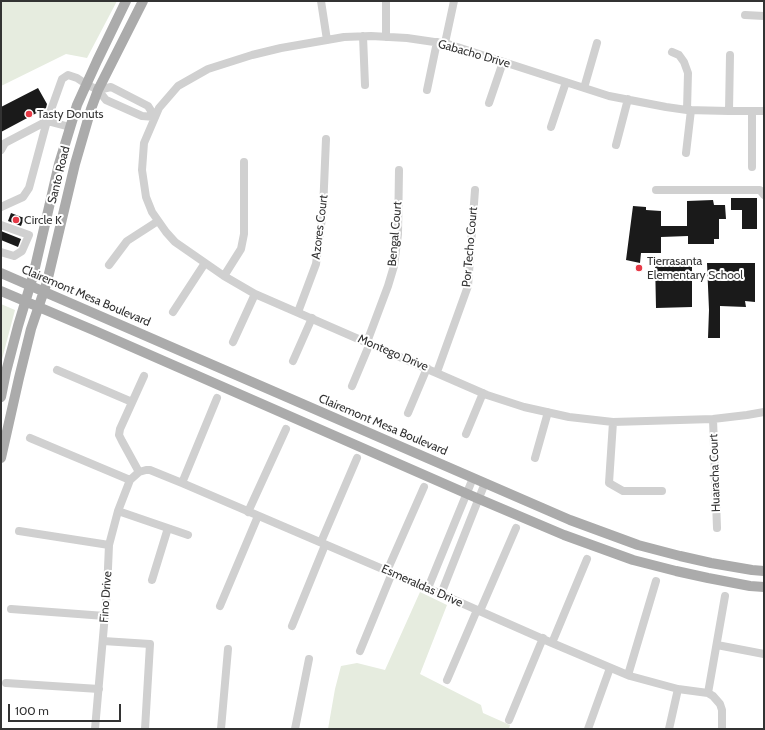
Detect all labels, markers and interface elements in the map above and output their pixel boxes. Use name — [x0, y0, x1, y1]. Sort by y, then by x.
street label: Gabacho Drive — [436, 37, 512, 71]
place label: Tasty Donuts — [37, 107, 103, 121]
marker: Tasty Donuts — [24, 109, 34, 119]
street label: Santo Road — [45, 145, 73, 205]
street label: Azores Court — [309, 194, 331, 260]
street label: Bengal Court — [385, 201, 405, 267]
street label: Por Techo Court — [459, 206, 481, 288]
place label: Circle K — [24, 213, 62, 227]
marker: Circle K — [11, 215, 21, 225]
place label: Tierrasanta Elementary School — [647, 254, 743, 282]
street label: Clairemont Mesa Boulevard — [19, 262, 153, 330]
marker: Tierrasanta Elementary School — [634, 263, 644, 273]
street label: Montego Drive — [356, 332, 430, 374]
street label: Clairemont Mesa Boulevard — [316, 391, 450, 459]
street label: Huaracha Court — [706, 434, 724, 512]
street label: Esmeraldas Drive — [379, 562, 465, 610]
street label: Fino Drive — [97, 571, 115, 623]
scale bar — [10, 696, 123, 722]
text: 100 m — [15, 703, 49, 718]

